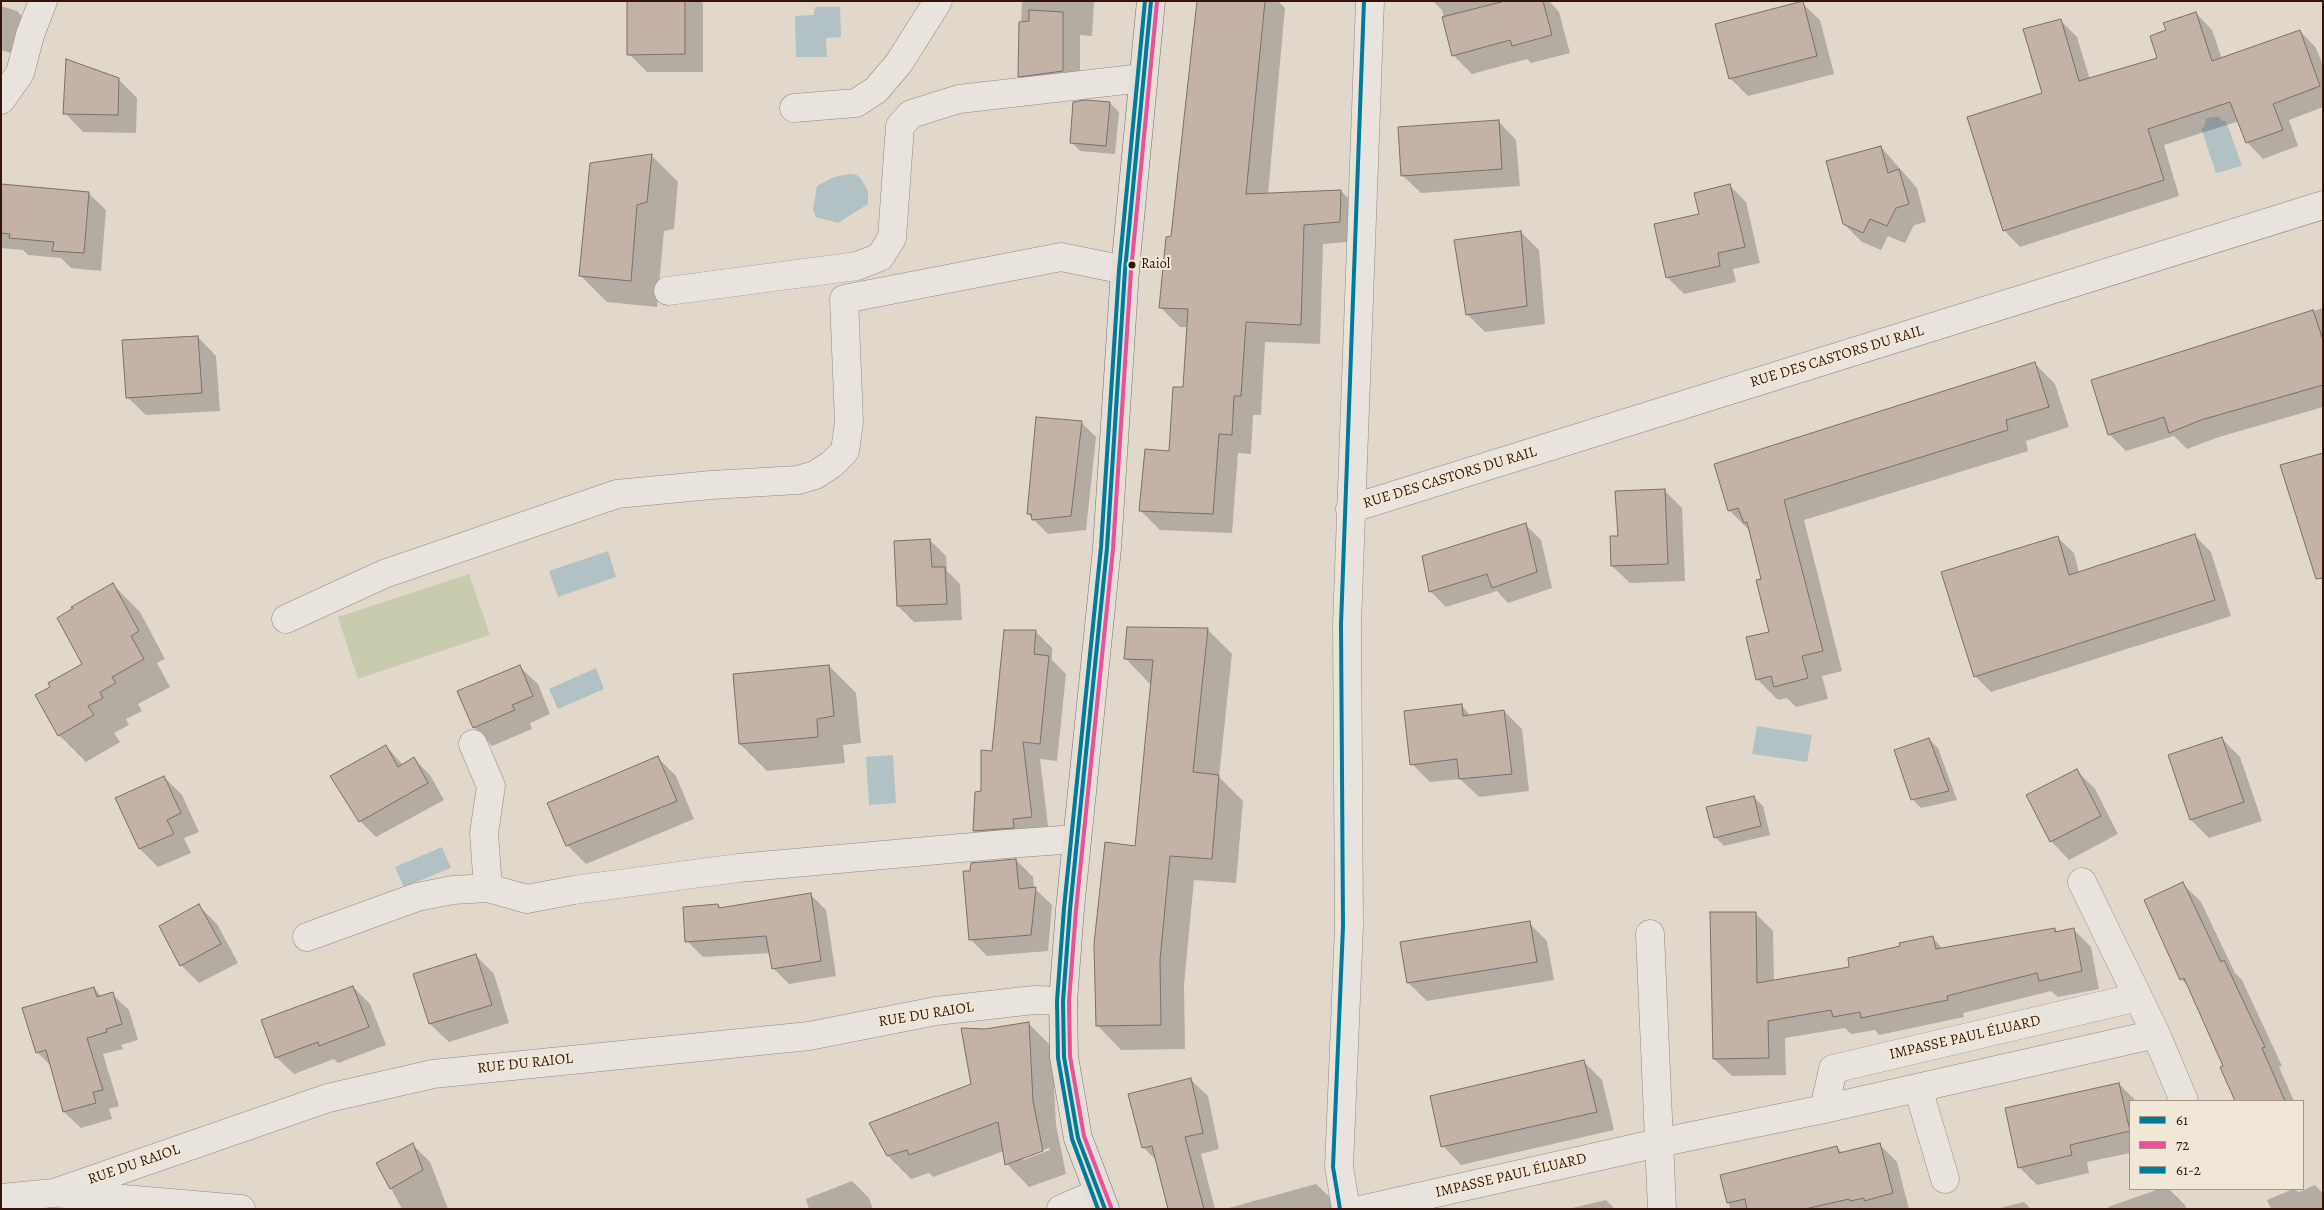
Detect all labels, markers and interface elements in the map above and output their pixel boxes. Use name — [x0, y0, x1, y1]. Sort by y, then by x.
place label: Raiol — [1141, 257, 1170, 273]
marker: Raiol — [1127, 260, 1137, 270]
street label: RUE DES CASTORS DU RAIL — [1748, 322, 1926, 392]
street label: RUE DES CASTORS DU RAIL — [1361, 443, 1539, 513]
street label: RUE DU RAIOL — [877, 999, 975, 1031]
street label: IMPASSE PAUL ÉLUARD — [1888, 1012, 2042, 1064]
street label: RUE DU RAIOL — [476, 1050, 574, 1078]
legend — [2129, 1100, 2304, 1190]
text: 61 — [2176, 1110, 2188, 1130]
text: 72 — [2176, 1135, 2189, 1155]
street label: RUE DU RAIOL — [86, 1141, 182, 1189]
street label: IMPASSE PAUL ÉLUARD — [1434, 1150, 1588, 1202]
text: 61-2 — [2176, 1160, 2201, 1180]

